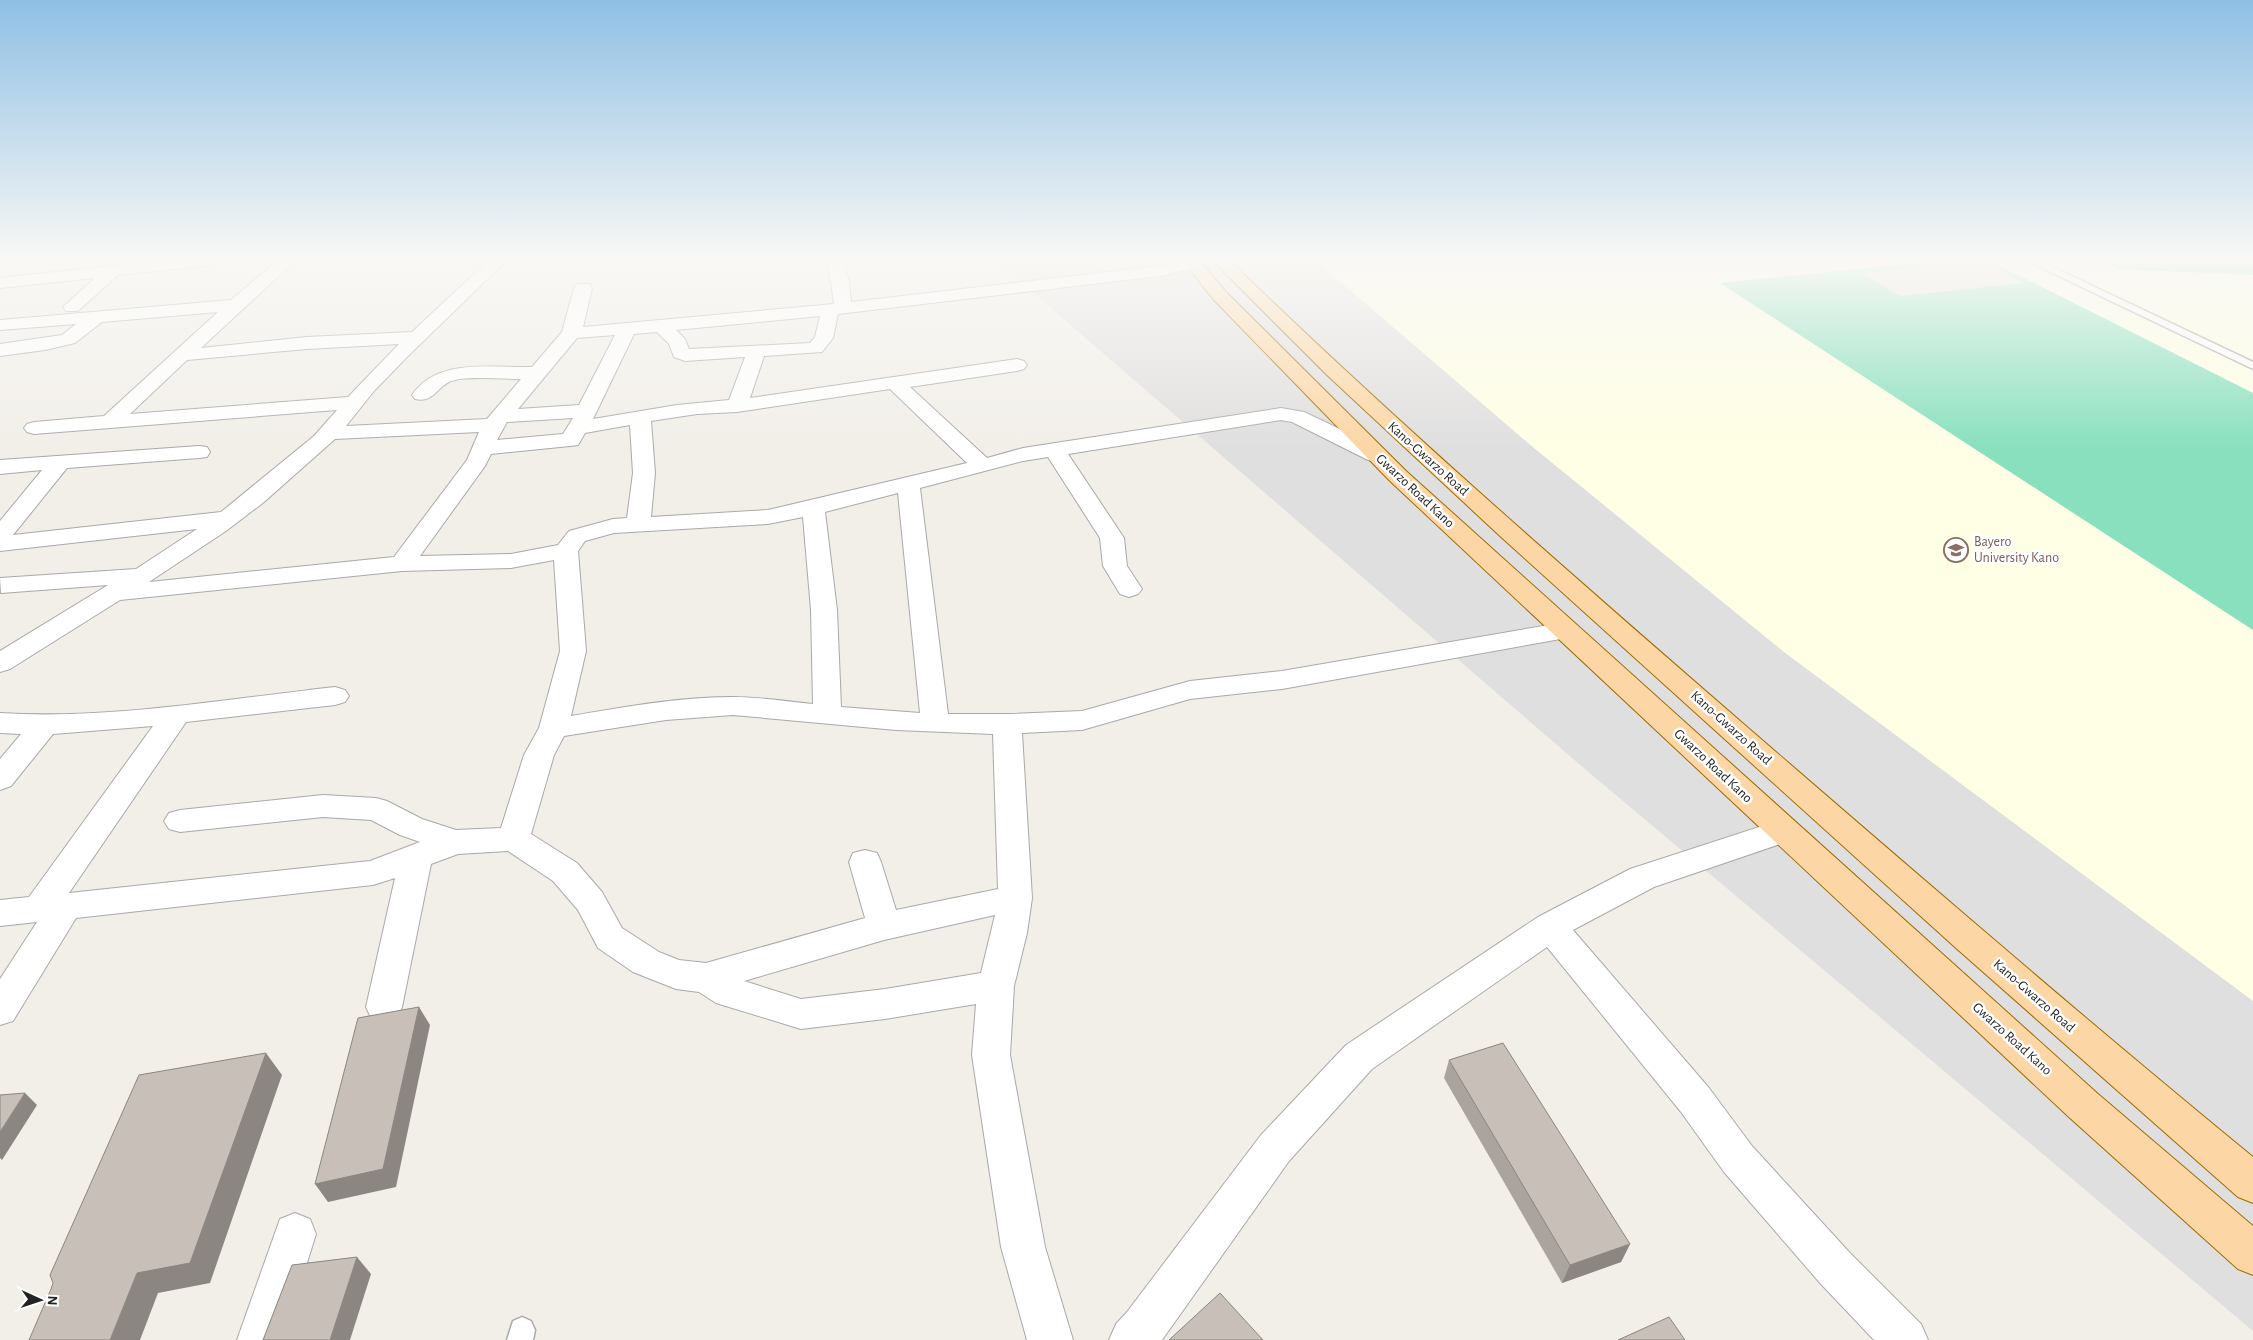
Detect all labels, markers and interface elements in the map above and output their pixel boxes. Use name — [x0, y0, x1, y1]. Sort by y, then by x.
street label: Kano-Gwarzo Road — [1385, 419, 1471, 499]
street label: Gwarzo Road Kano — [1373, 451, 1457, 531]
place label: Bayero University Kano — [1974, 535, 2059, 565]
school or university icon: Bayero University Kano — [1943, 537, 1969, 563]
street label: Kano-Gwarzo Road — [1688, 688, 1774, 768]
street label: Gwarzo Road Kano — [1671, 726, 1755, 806]
street label: Kano-Gwarzo Road — [1991, 957, 2077, 1035]
street label: Gwarzo Road Kano — [1970, 1000, 2054, 1078]
north arrow — [15, 1275, 65, 1325]
text: N — [45, 1295, 59, 1306]

